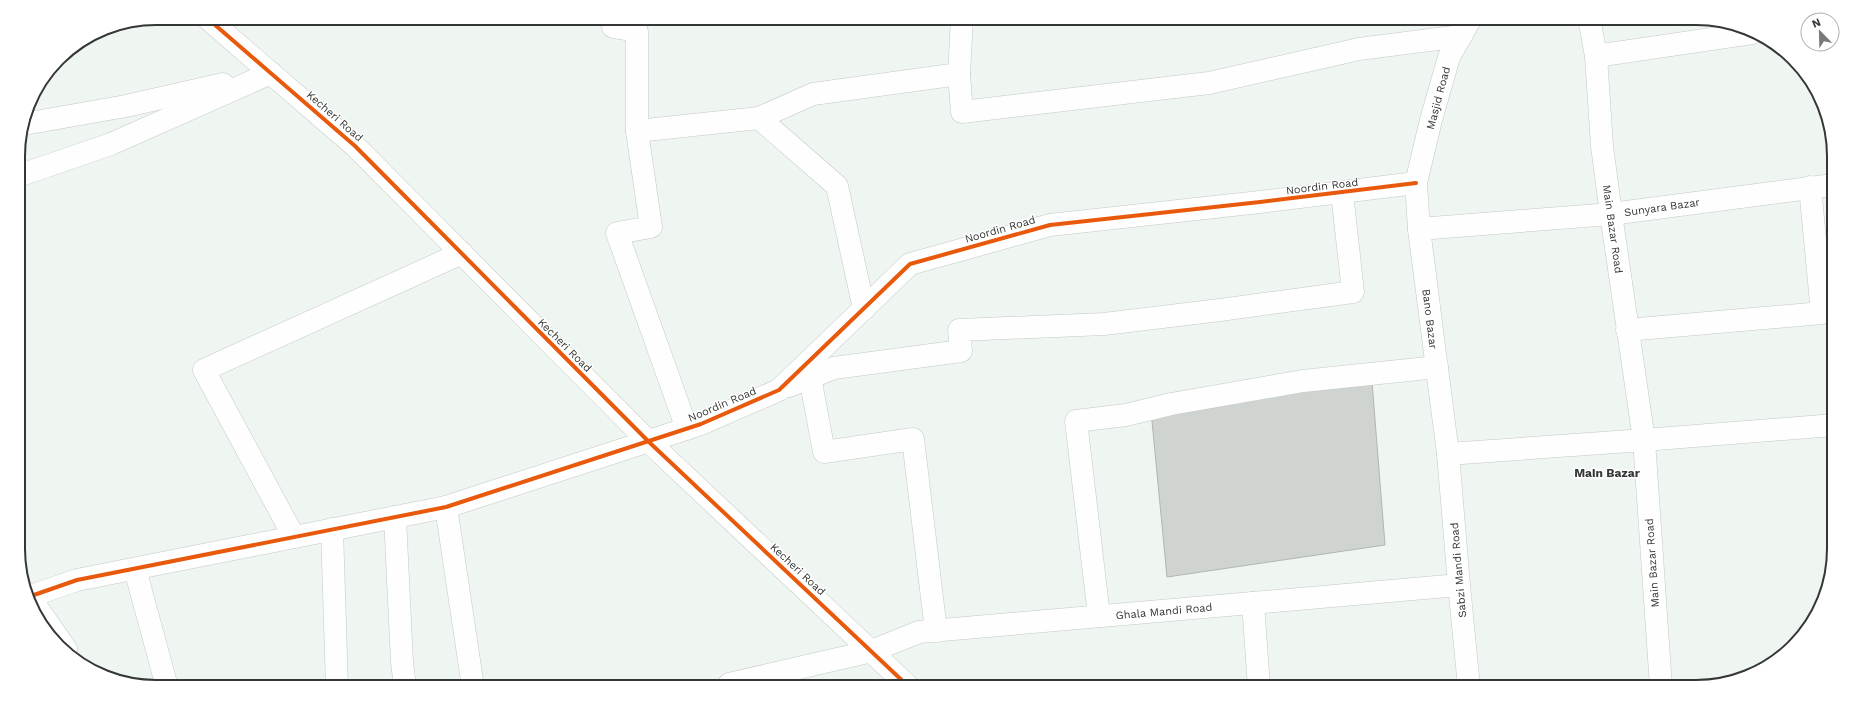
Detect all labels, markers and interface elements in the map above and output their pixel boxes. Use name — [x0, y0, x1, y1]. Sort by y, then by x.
north arrow — [1800, 12, 1840, 52]
text: N — [1810, 16, 1823, 31]
street label: Masjid Road — [1424, 65, 1453, 131]
street label: Kecheri Road — [304, 88, 366, 144]
street label: Noordin Road — [1285, 176, 1359, 197]
street label: Main Bazar Road — [1600, 184, 1625, 274]
street label: Sunyara Bazar — [1623, 196, 1701, 219]
street label: Noordin Road — [963, 213, 1037, 246]
street label: Bano Bazar — [1419, 288, 1440, 350]
street label: Kecheri Road — [535, 316, 594, 375]
street label: Noordin Road — [686, 384, 758, 425]
district label: Main Bazar — [1574, 466, 1641, 480]
street label: Main Bazar Road — [1643, 518, 1662, 608]
street label: Sabzi Mandi Road — [1448, 522, 1469, 618]
street label: Kecheri Road — [767, 541, 828, 598]
street label: Ghala Mandi Road — [1115, 601, 1213, 622]

